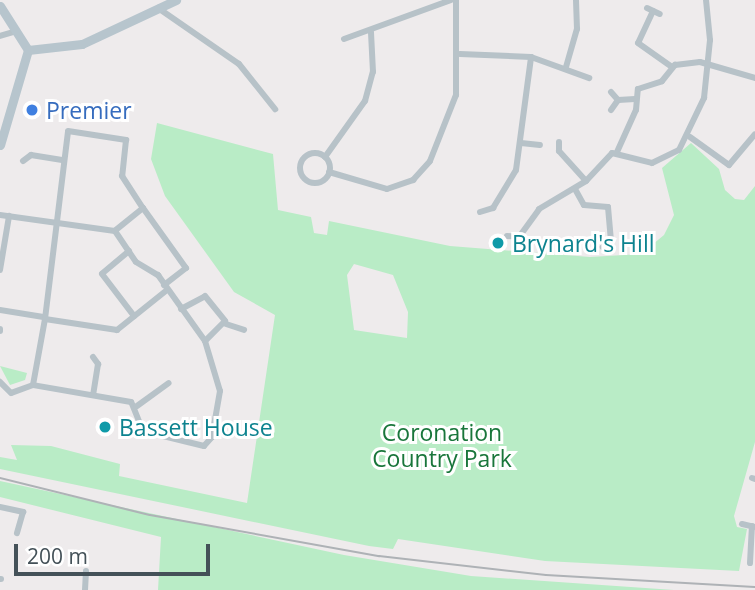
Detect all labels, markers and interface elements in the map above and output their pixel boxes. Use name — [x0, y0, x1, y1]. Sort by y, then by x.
place label: Premier — [46, 96, 132, 124]
marker: Premier — [24, 102, 40, 118]
place label: Brynard's Hill — [512, 229, 654, 257]
marker: Brynard's Hill — [490, 235, 506, 251]
place label: Bassett House — [119, 413, 273, 441]
park label: Coronation Country Park — [372, 418, 512, 472]
marker: Bassett House — [97, 419, 113, 435]
scale bar — [18, 530, 214, 574]
text: 200 m — [27, 542, 88, 570]

